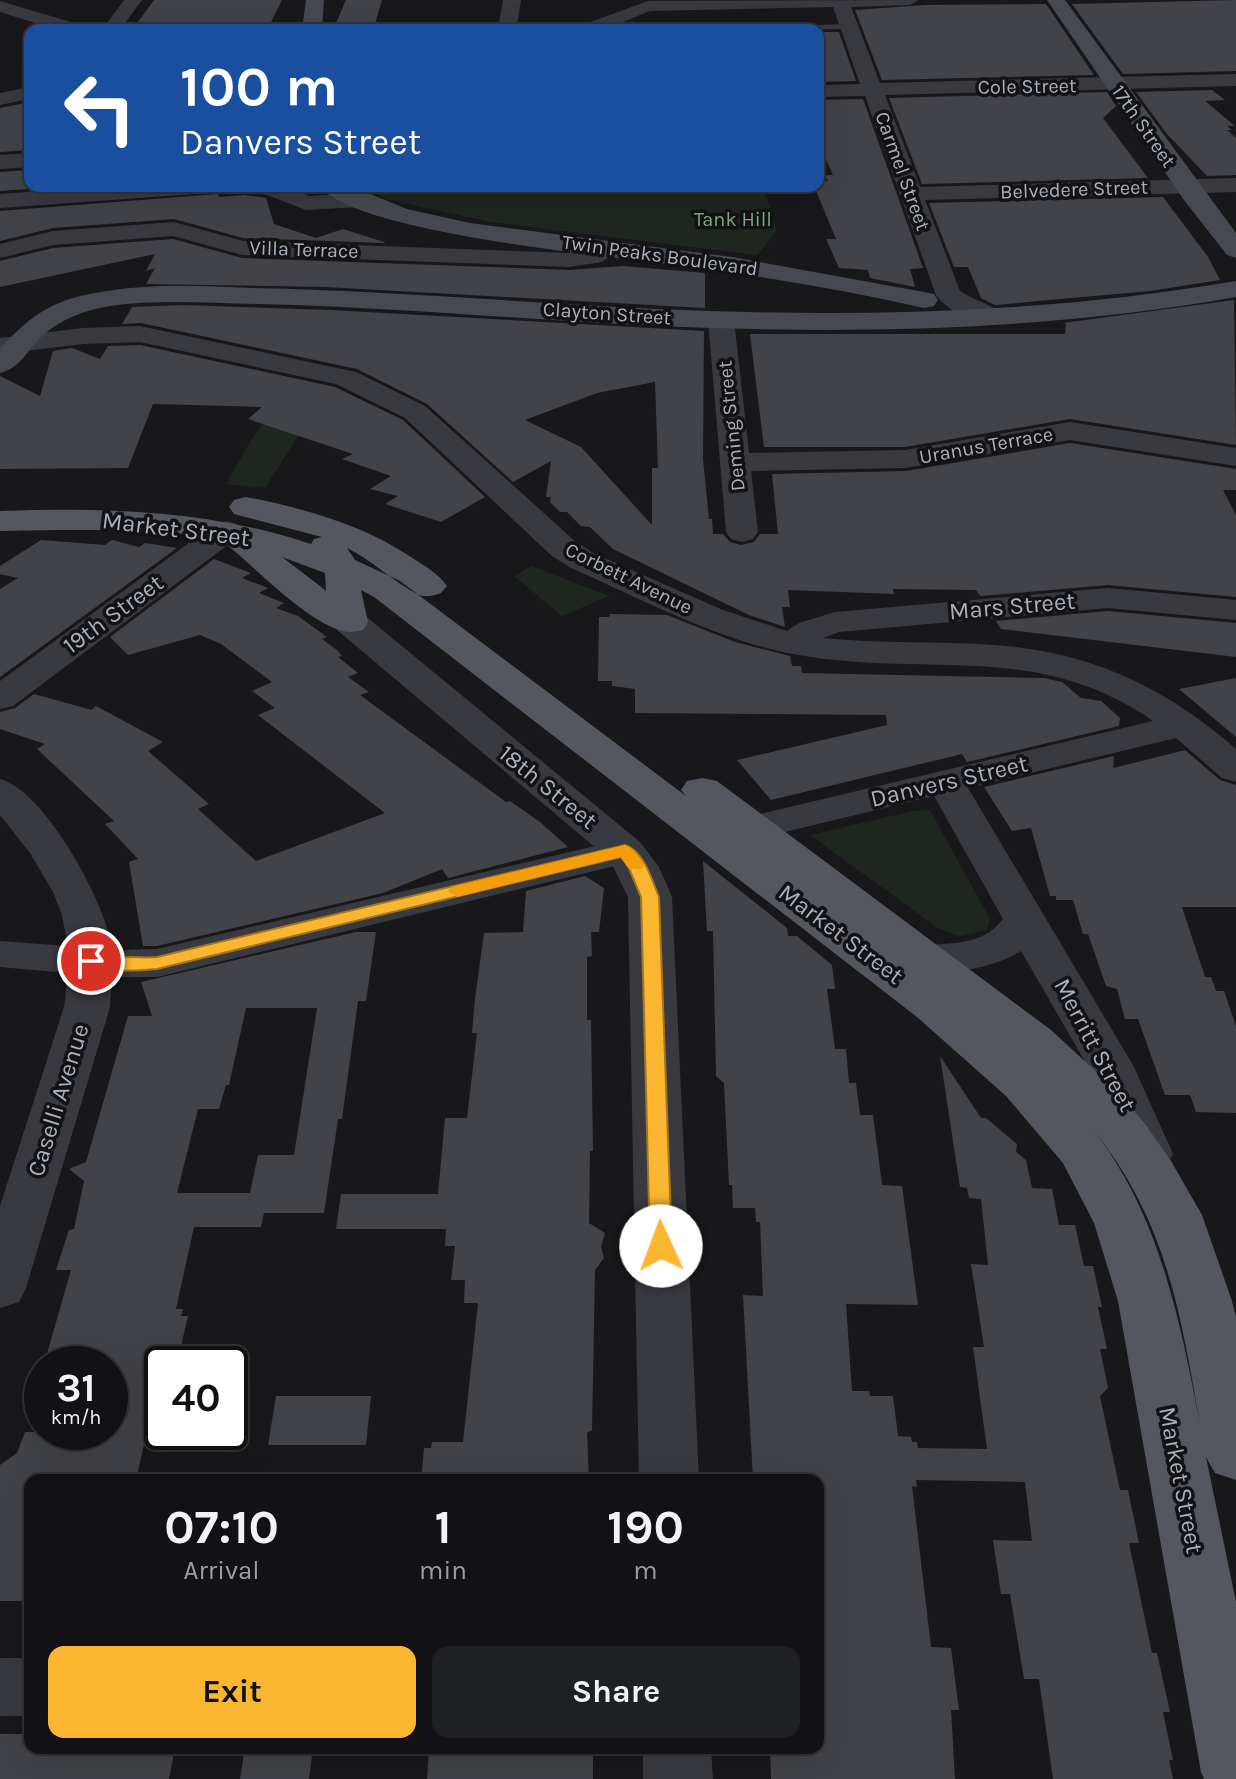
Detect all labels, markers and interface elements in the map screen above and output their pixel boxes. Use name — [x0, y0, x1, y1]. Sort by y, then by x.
text: 100 m — [180, 54, 338, 119]
icon: left — [48, 56, 152, 160]
street label: Cole Street — [977, 74, 1077, 99]
street label: 17th Street — [1107, 81, 1181, 172]
street label: Carmel Street — [870, 109, 935, 234]
text: Danvers Street — [180, 121, 421, 163]
street label: Belvedere Street — [1000, 175, 1149, 204]
park label: Tank Hill — [694, 208, 772, 231]
street label: Twin Peaks Boulevard — [561, 230, 759, 281]
street label: Villa Terrace — [249, 236, 359, 263]
street label: Clayton Street — [542, 298, 672, 329]
street label: Deming Street — [713, 359, 750, 492]
street label: Uranus Terrace — [917, 422, 1055, 469]
street label: Market Street — [101, 506, 251, 552]
street label: Corbett Avenue — [562, 538, 696, 619]
street label: 19th Street — [57, 568, 169, 660]
street label: Mars Street — [948, 587, 1076, 625]
street label: 18th Street — [493, 739, 603, 835]
street label: Danvers Street — [868, 749, 1030, 813]
street label: Market Street — [773, 878, 909, 990]
pin — [57, 927, 125, 995]
icon: arrive — [69, 939, 113, 983]
street label: Merritt Street — [1048, 974, 1142, 1116]
street label: Caselli Avenue — [21, 1020, 95, 1180]
position arrow — [619, 1204, 703, 1288]
speed limit sign: 40 — [144, 1346, 248, 1450]
text: 31 — [56, 1364, 96, 1411]
street label: Market Street — [1153, 1404, 1209, 1556]
text: km/h — [51, 1406, 101, 1429]
text: 07:10 — [164, 1499, 279, 1555]
text: 1 — [434, 1499, 452, 1555]
text: 190 — [607, 1499, 684, 1555]
text: Arrival — [183, 1555, 260, 1586]
text: min — [419, 1555, 467, 1586]
text: m — [633, 1555, 658, 1586]
button: Exit — [48, 1646, 416, 1738]
button: Share — [432, 1646, 800, 1738]

